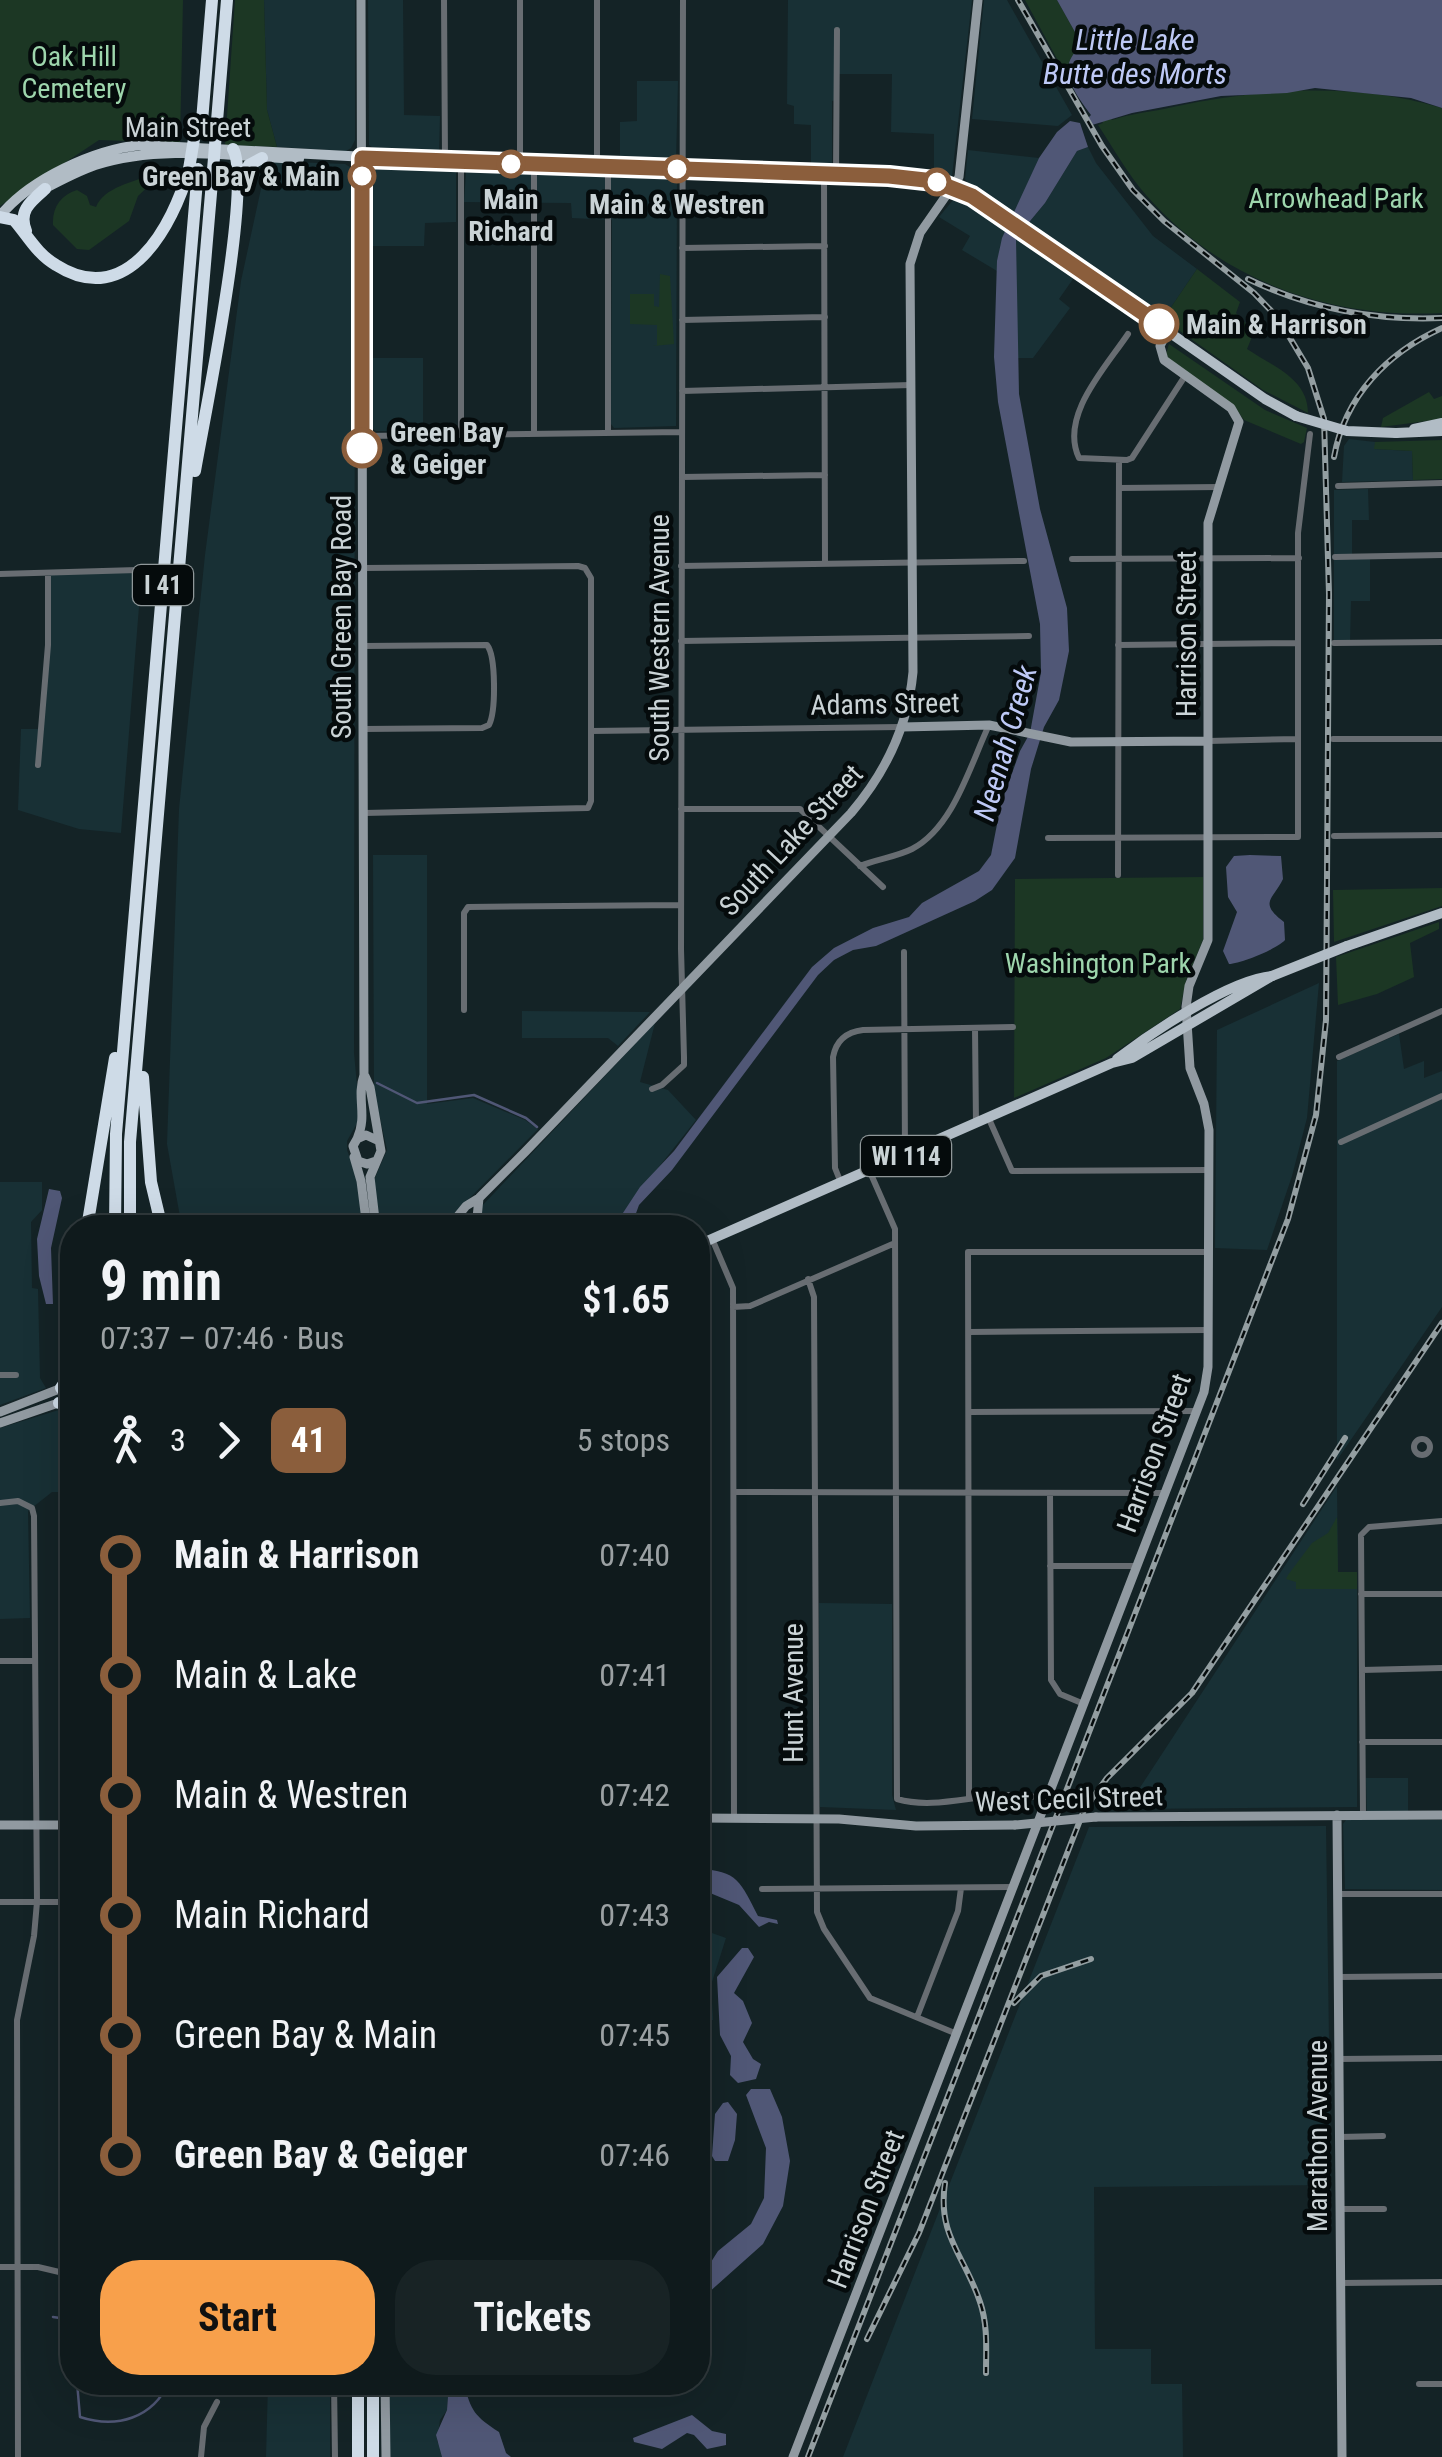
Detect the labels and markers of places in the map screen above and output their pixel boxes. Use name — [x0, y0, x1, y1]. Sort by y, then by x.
marker: Main Richard — [498, 151, 524, 177]
marker: Main & Westren — [664, 156, 690, 182]
place label: Green Bay & Main — [142, 160, 340, 193]
marker: Green Bay & Main — [349, 163, 375, 189]
unlabelled marker — [924, 169, 950, 195]
place label: Main Richard — [468, 183, 554, 248]
place label: Main & Westren — [589, 188, 765, 221]
marker: Main & Harrison — [1140, 305, 1178, 343]
place label: Main & Harrison — [1186, 308, 1367, 341]
place label: Green Bay & Geiger — [390, 416, 504, 481]
marker: Green Bay & Geiger — [343, 429, 381, 467]

